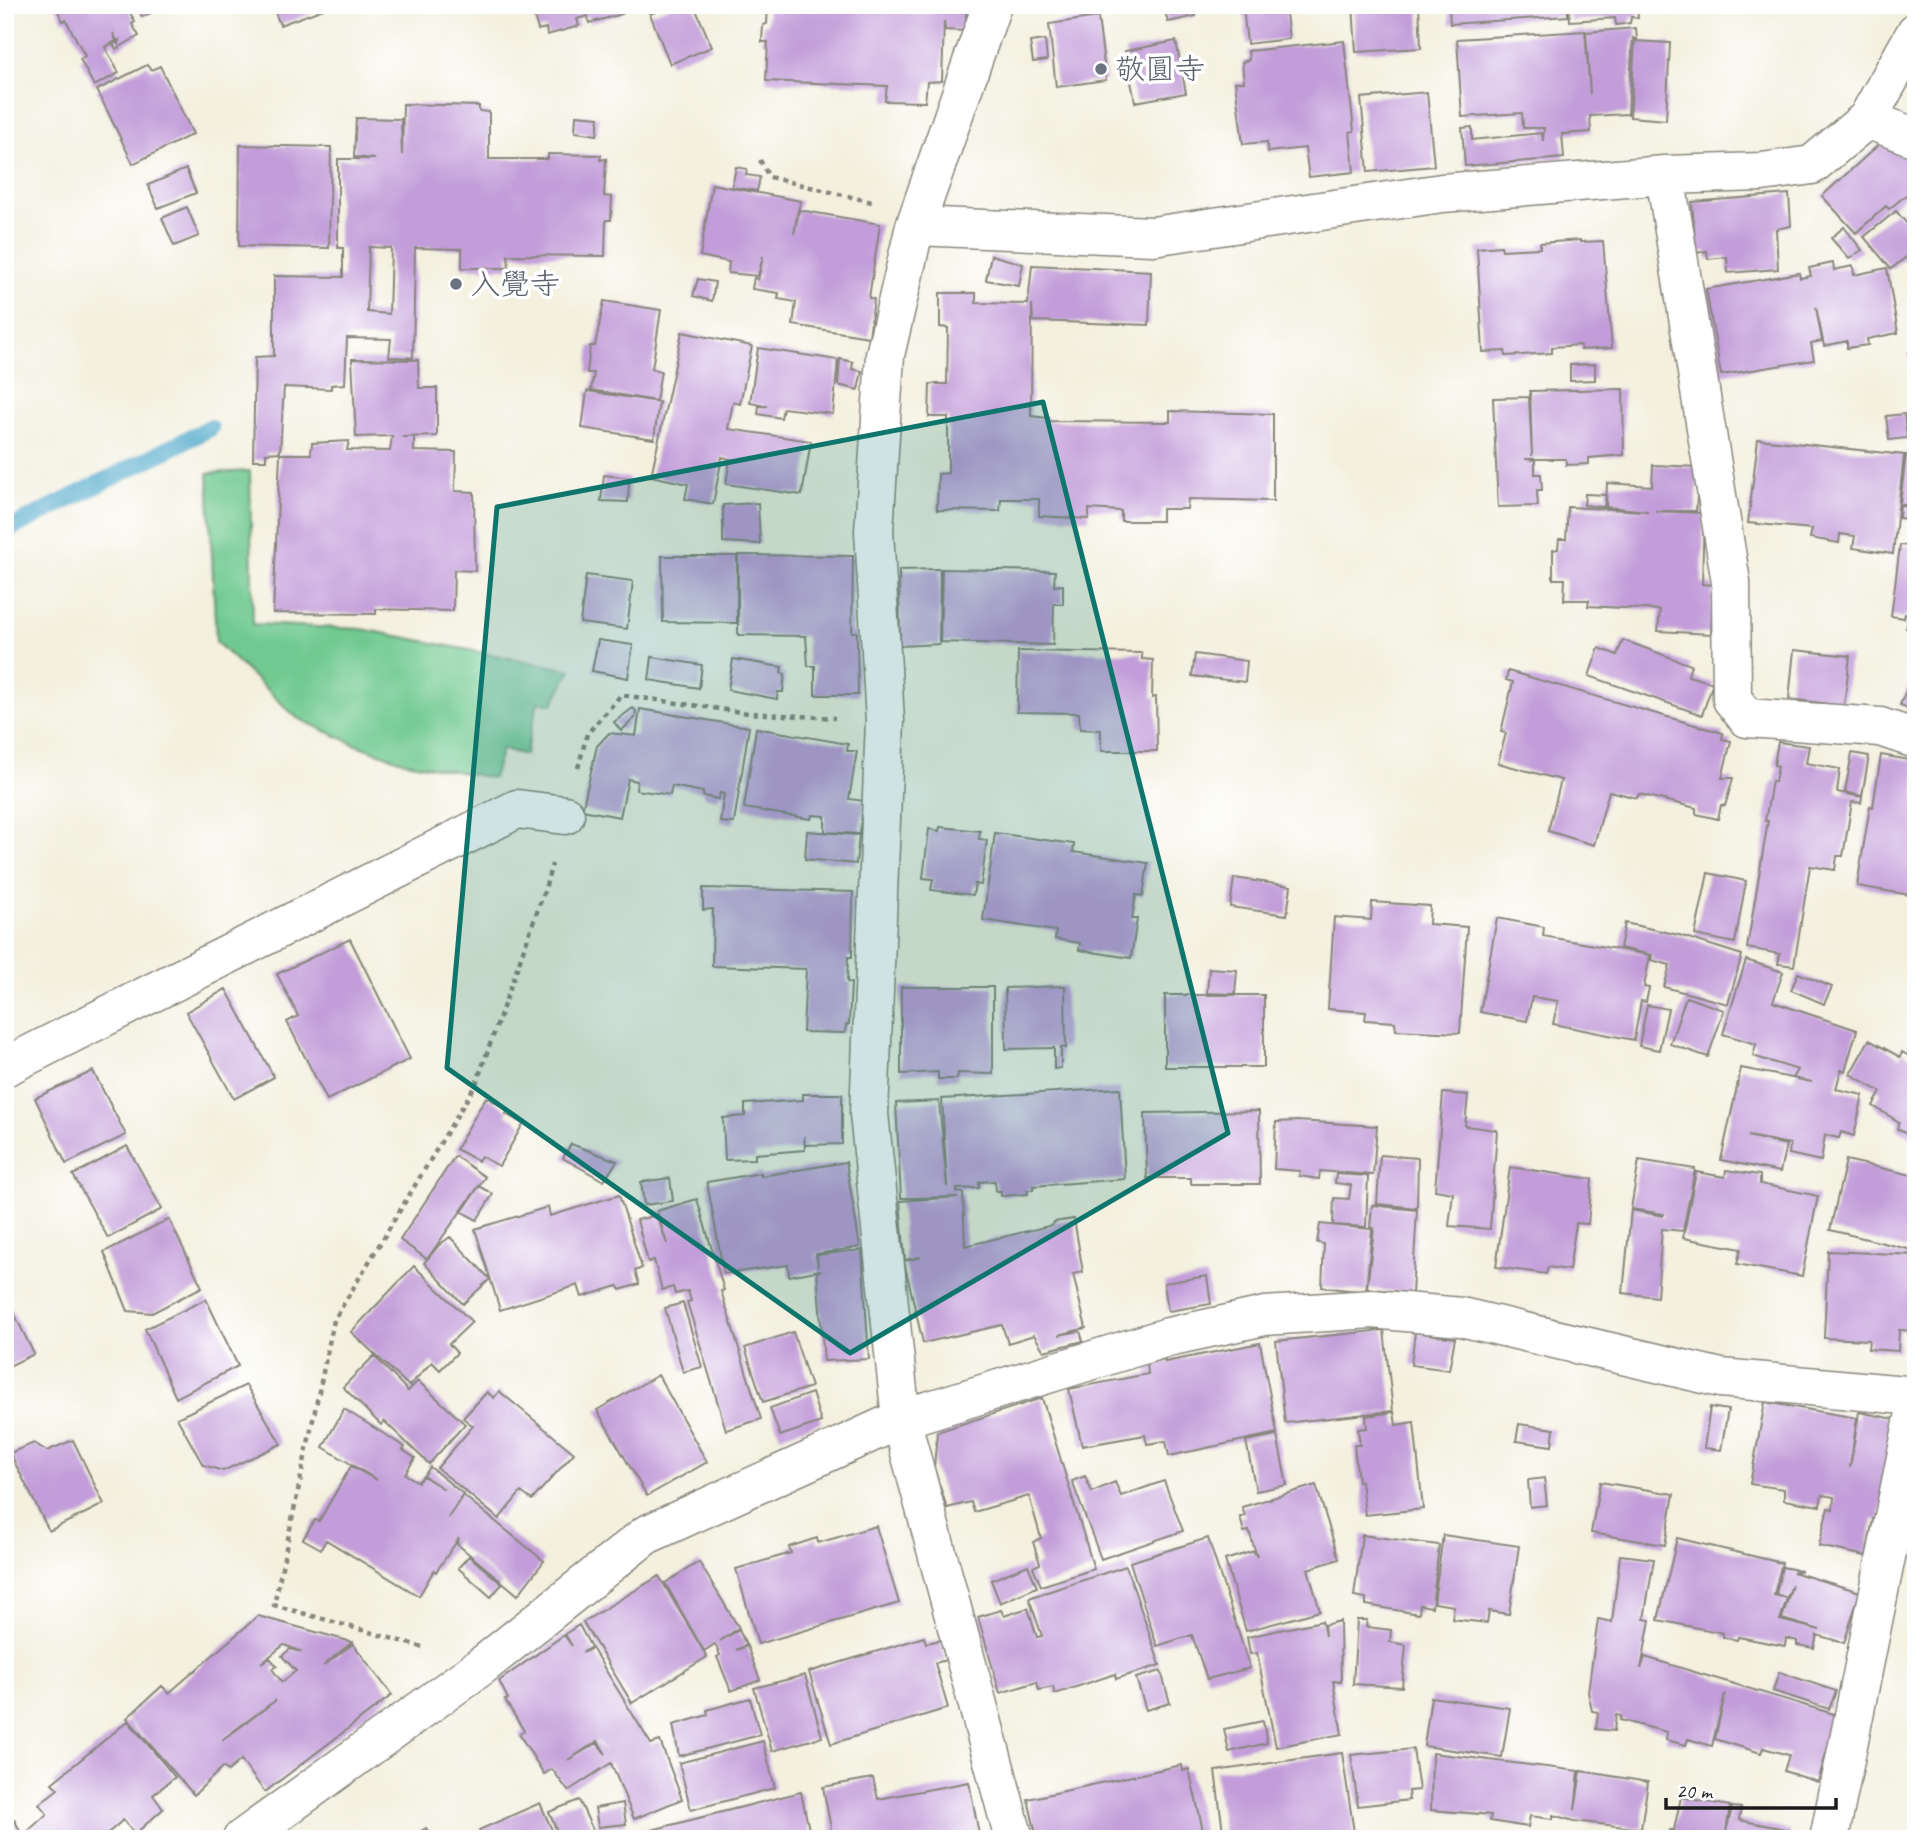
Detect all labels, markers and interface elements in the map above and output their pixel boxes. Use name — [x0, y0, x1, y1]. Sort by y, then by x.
place label: 敬圓寺 — [1115, 50, 1205, 88]
marker: 敬圓寺 — [1093, 61, 1109, 77]
place label: 入覺寺 — [470, 265, 560, 303]
marker: 入覺寺 — [448, 276, 464, 292]
scale bar — [1666, 1767, 1835, 1811]
text: 20 m — [1676, 1778, 1714, 1804]

